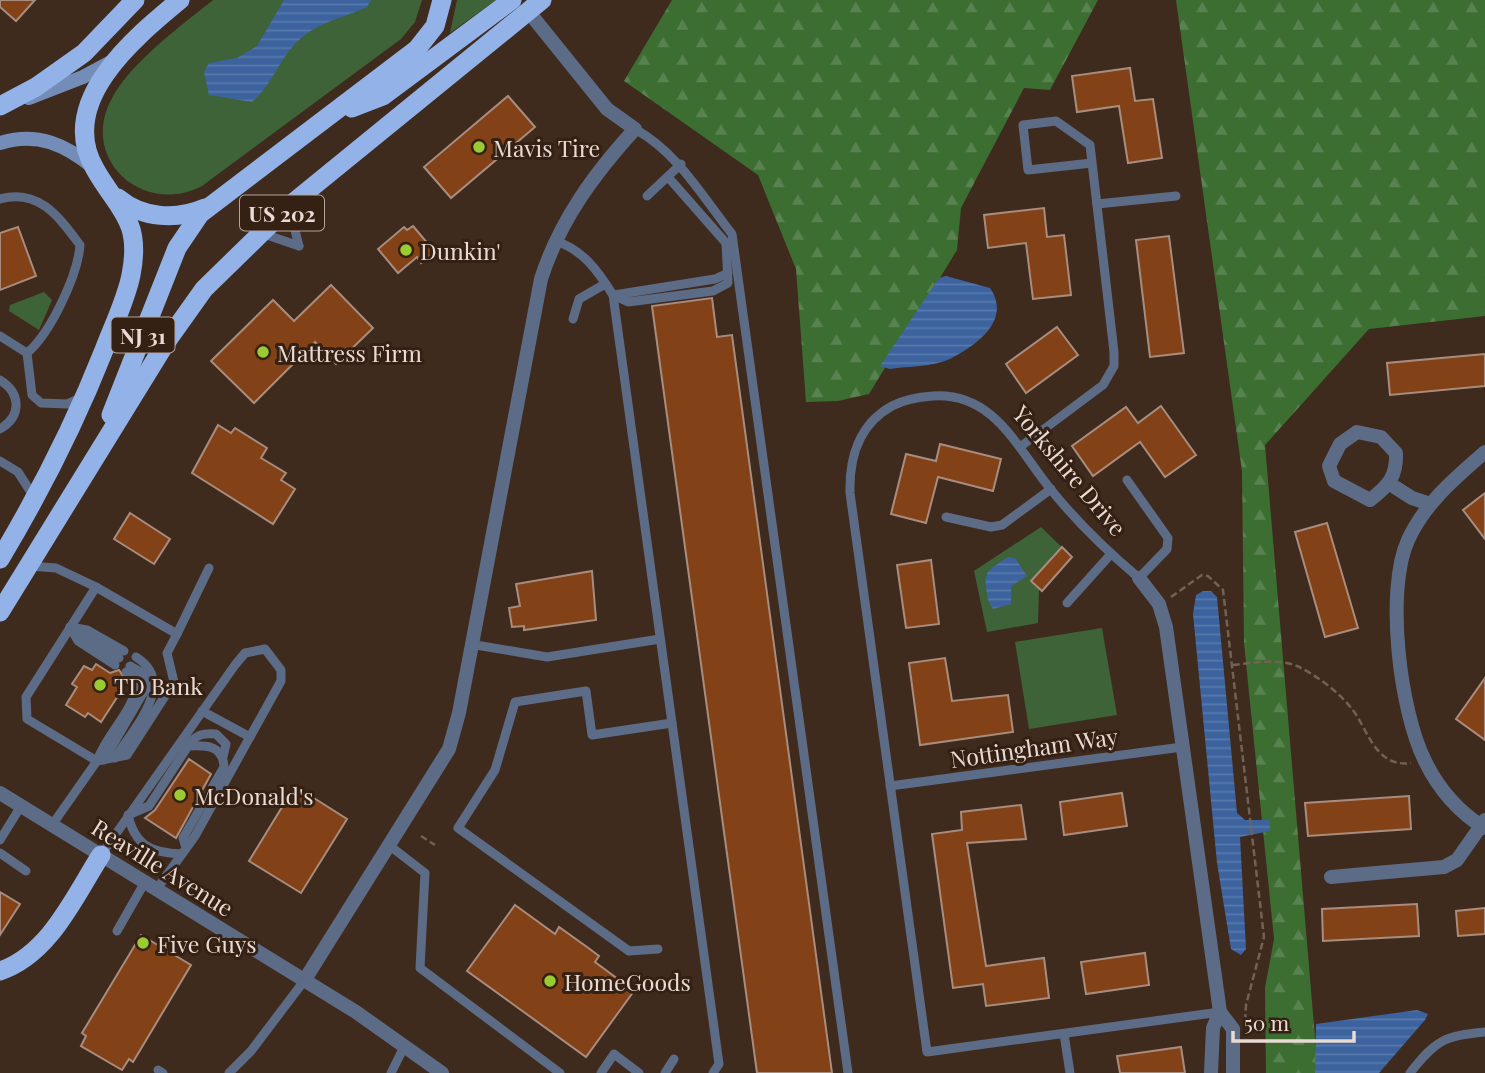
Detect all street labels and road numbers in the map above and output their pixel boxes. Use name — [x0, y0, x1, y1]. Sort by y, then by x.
road number: US 202 — [240, 196, 324, 230]
road number: NJ 31 — [111, 318, 174, 352]
street label: Yorkshire Drive — [1006, 398, 1134, 542]
street label: Nottingham Way — [948, 720, 1120, 774]
street label: Reaville Avenue — [86, 811, 240, 923]

